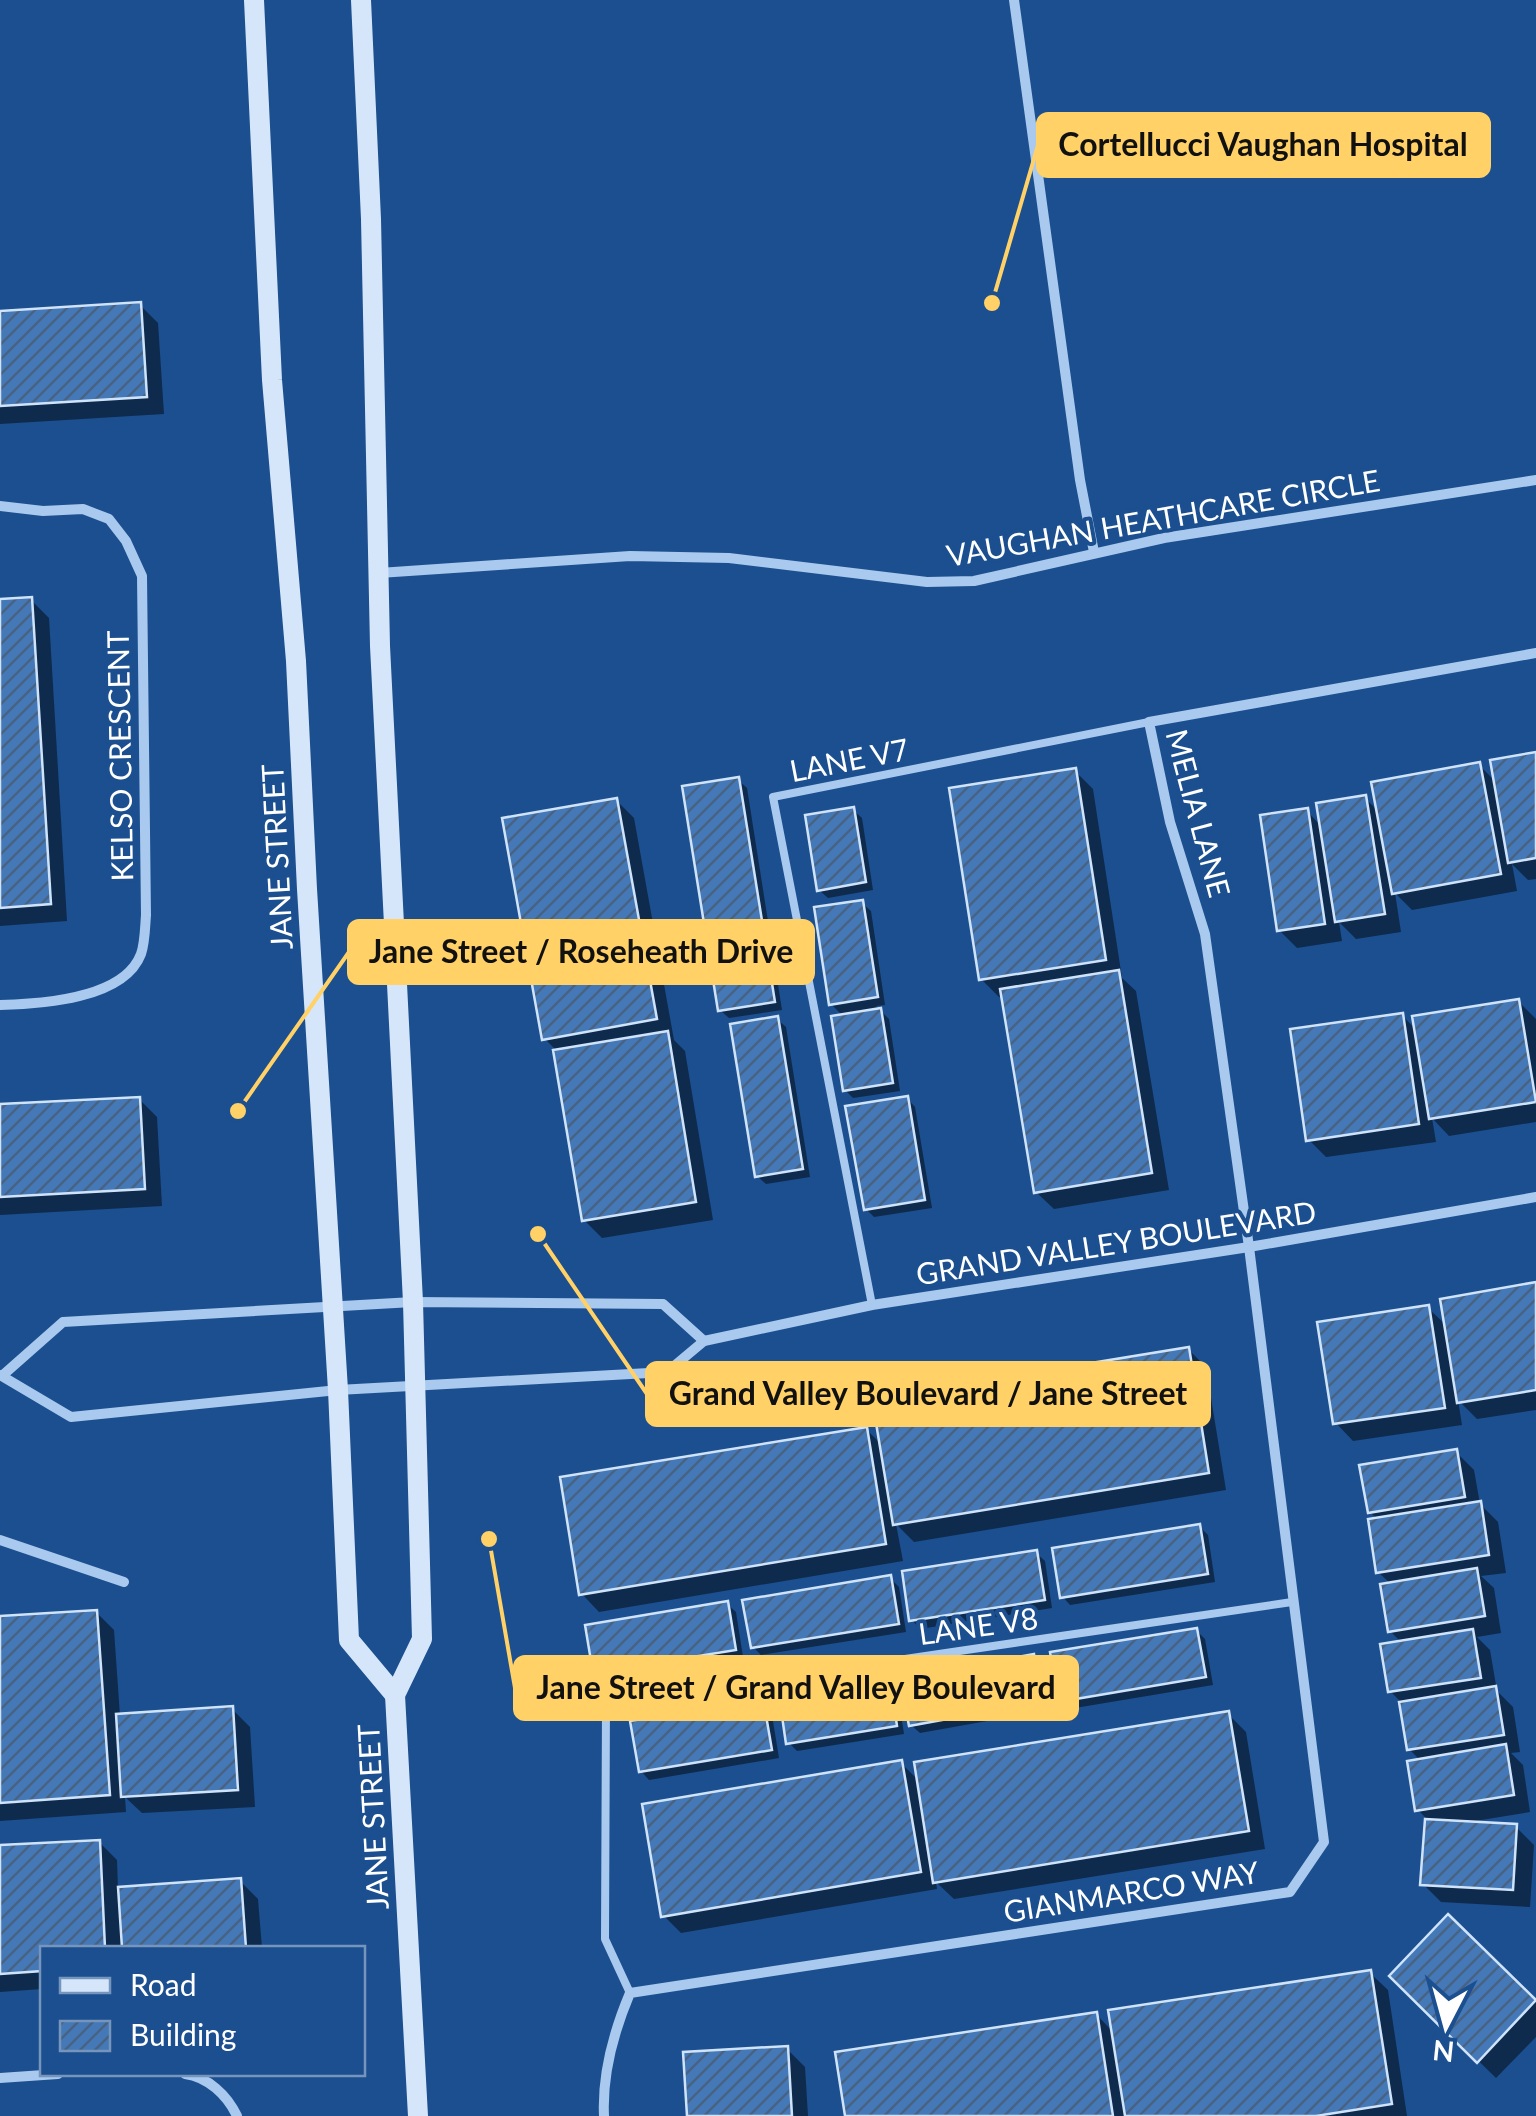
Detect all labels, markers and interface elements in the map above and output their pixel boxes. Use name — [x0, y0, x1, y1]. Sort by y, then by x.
callout: Cortellucci Vaughan Hospital — [1038, 114, 1489, 176]
text: Cortellucci Vaughan Hospital — [1058, 124, 1468, 163]
street label: VAUGHAN HEATHCARE CIRCLE — [944, 461, 1382, 573]
street label: KELSO CRESCENT — [99, 630, 139, 882]
street label: MELIA LANE — [1159, 725, 1239, 901]
street label: LANE V7 — [787, 730, 911, 788]
street label: JANE STREET — [253, 763, 299, 951]
callout: Jane Street / Roseheath Drive — [349, 921, 813, 983]
text: Jane Street / Roseheath Drive — [369, 931, 793, 970]
street label: GRAND VALLEY BOULEVARD — [913, 1193, 1319, 1291]
callout: Grand Valley Boulevard / Jane Street — [647, 1363, 1209, 1425]
text: Grand Valley Boulevard / Jane Street — [669, 1373, 1187, 1412]
street label: LANE V8 — [916, 1599, 1040, 1651]
callout: Jane Street / Grand Valley Boulevard — [515, 1657, 1077, 1719]
text: Jane Street / Grand Valley Boulevard — [536, 1667, 1056, 1706]
street label: JANE STREET — [349, 1723, 395, 1911]
street label: GIANMARCO WAY — [1001, 1853, 1261, 1929]
legend — [40, 1946, 365, 2076]
text: Road — [130, 1966, 197, 2002]
north arrow — [1396, 1976, 1496, 2076]
text: Building — [130, 2016, 236, 2052]
text: N — [1431, 2034, 1456, 2070]

